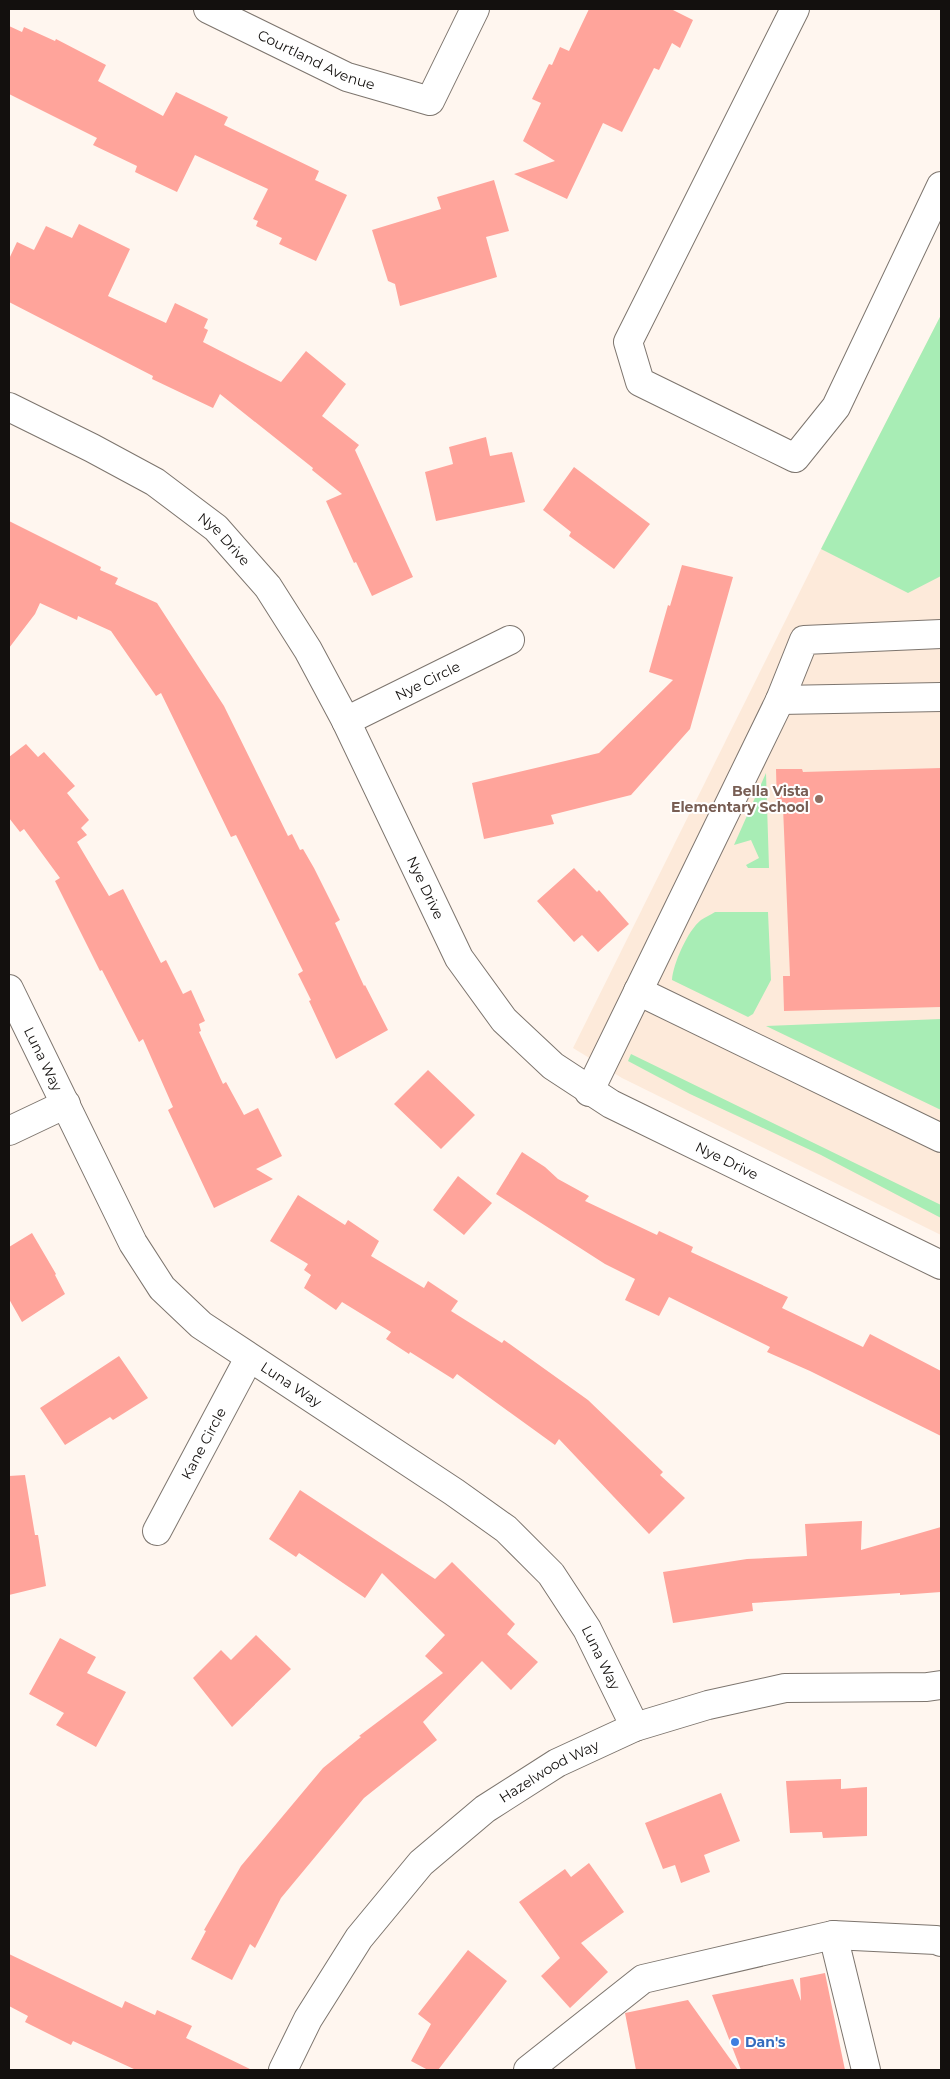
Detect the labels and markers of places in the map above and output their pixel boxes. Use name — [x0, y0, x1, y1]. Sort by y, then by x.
place label: Bella Vista Elementary School — [671, 782, 809, 816]
marker: Bella Vista Elementary School — [813, 793, 825, 805]
place label: Dan's — [745, 2033, 786, 2051]
marker: Dan's — [729, 2036, 741, 2048]

